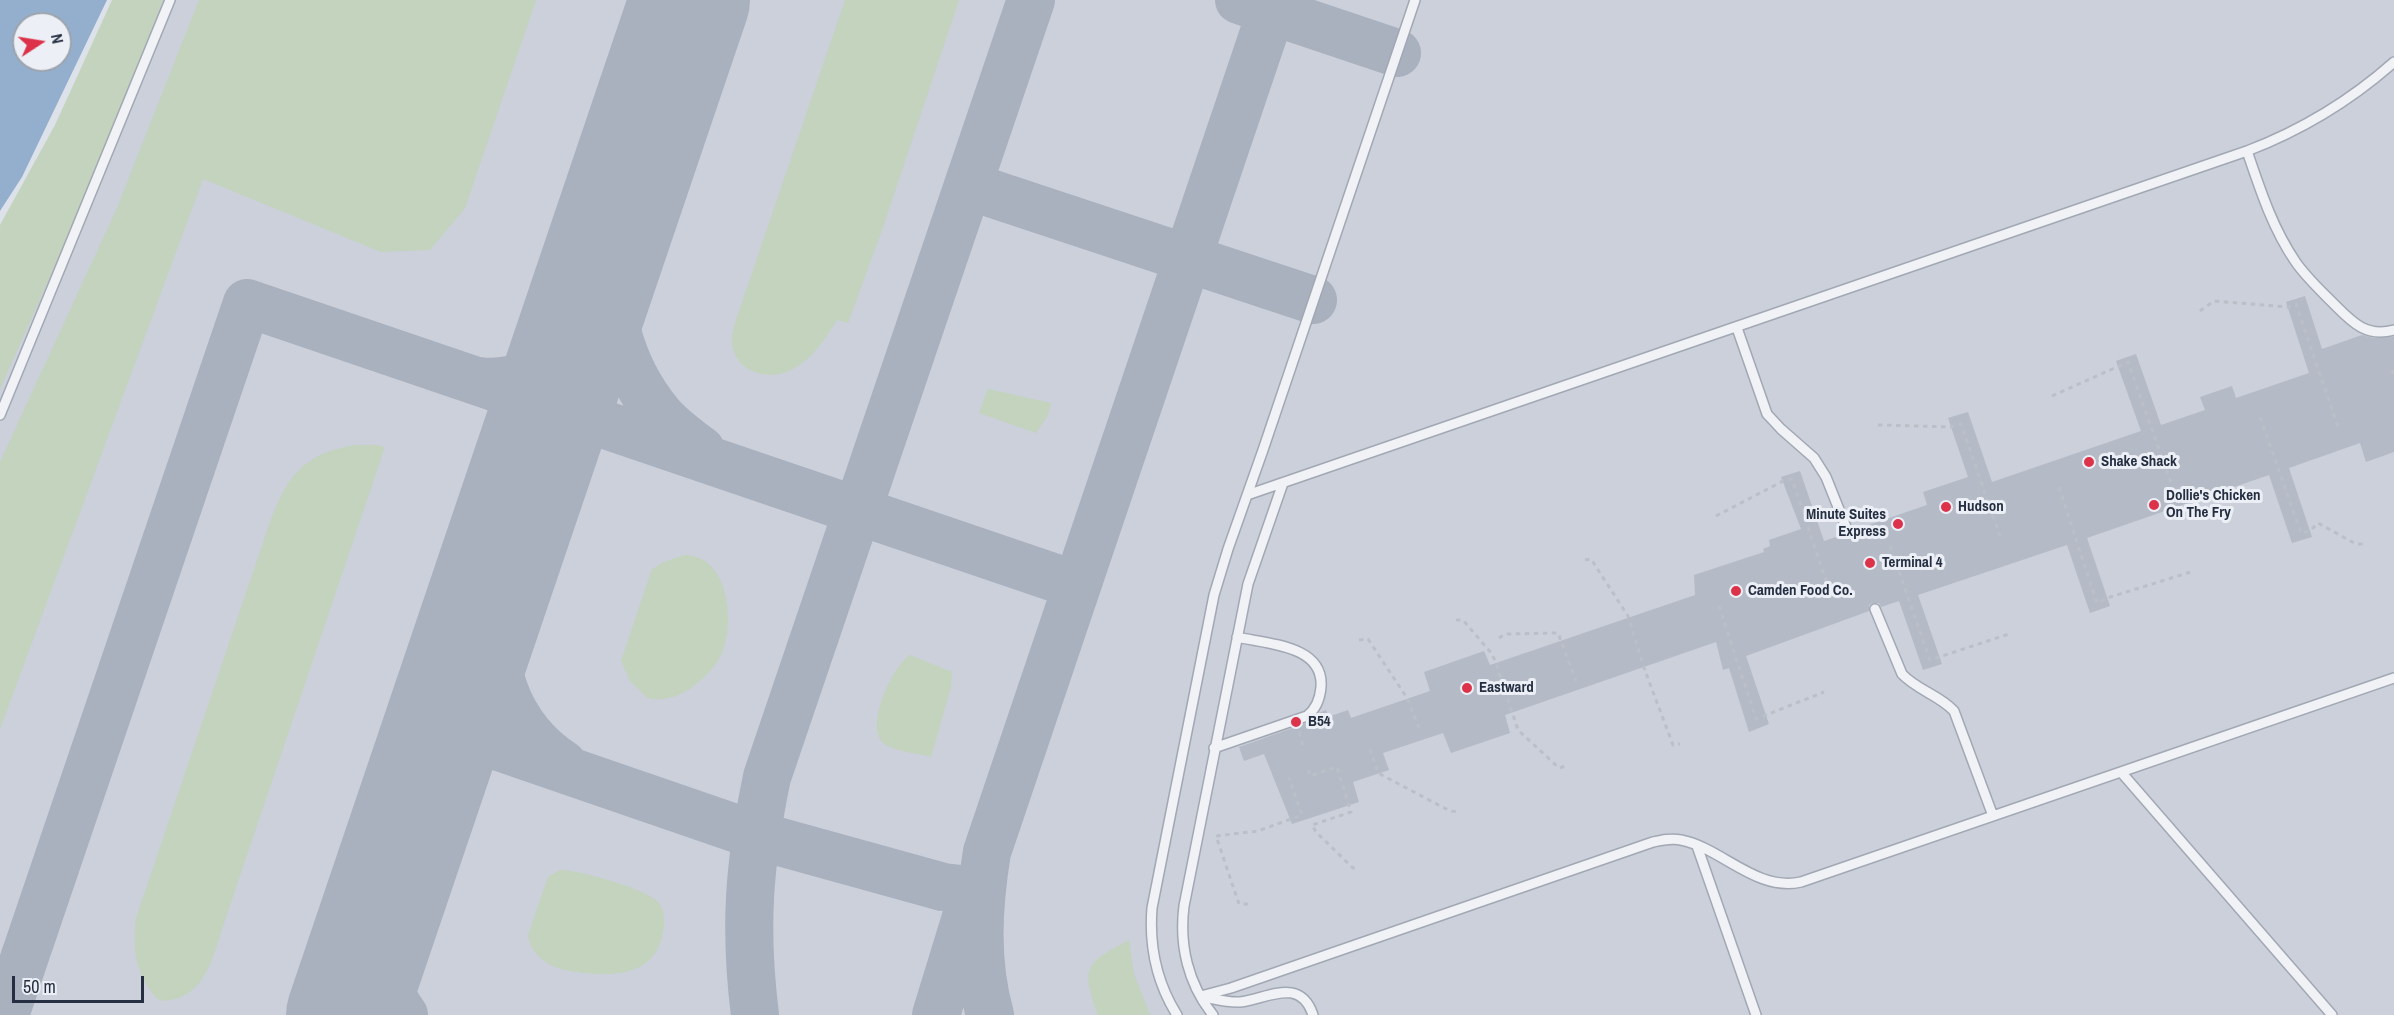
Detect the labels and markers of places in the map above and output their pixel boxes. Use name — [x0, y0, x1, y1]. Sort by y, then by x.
place label: Shake Shack — [2101, 453, 2177, 471]
marker: Shake Shack — [2082, 455, 2096, 469]
place label: Dollie's Chicken On The Fry — [2166, 487, 2261, 522]
place label: Hudson — [1958, 498, 2004, 516]
marker: Dollie's Chicken On The Fry — [2147, 498, 2161, 512]
marker: Hudson — [1939, 500, 1953, 514]
place label: Minute Suites Express — [1806, 506, 1886, 541]
marker: Minute Suites Express — [1891, 517, 1905, 531]
place label: Terminal 4 — [1882, 554, 1943, 572]
marker: Terminal 4 — [1863, 556, 1877, 570]
place label: Camden Food Co. — [1748, 582, 1853, 600]
marker: Camden Food Co. — [1729, 584, 1743, 598]
place label: Eastward — [1479, 679, 1534, 697]
marker: Eastward — [1460, 681, 1474, 695]
place label: B54 — [1308, 713, 1331, 731]
marker: B54 — [1289, 715, 1303, 729]

